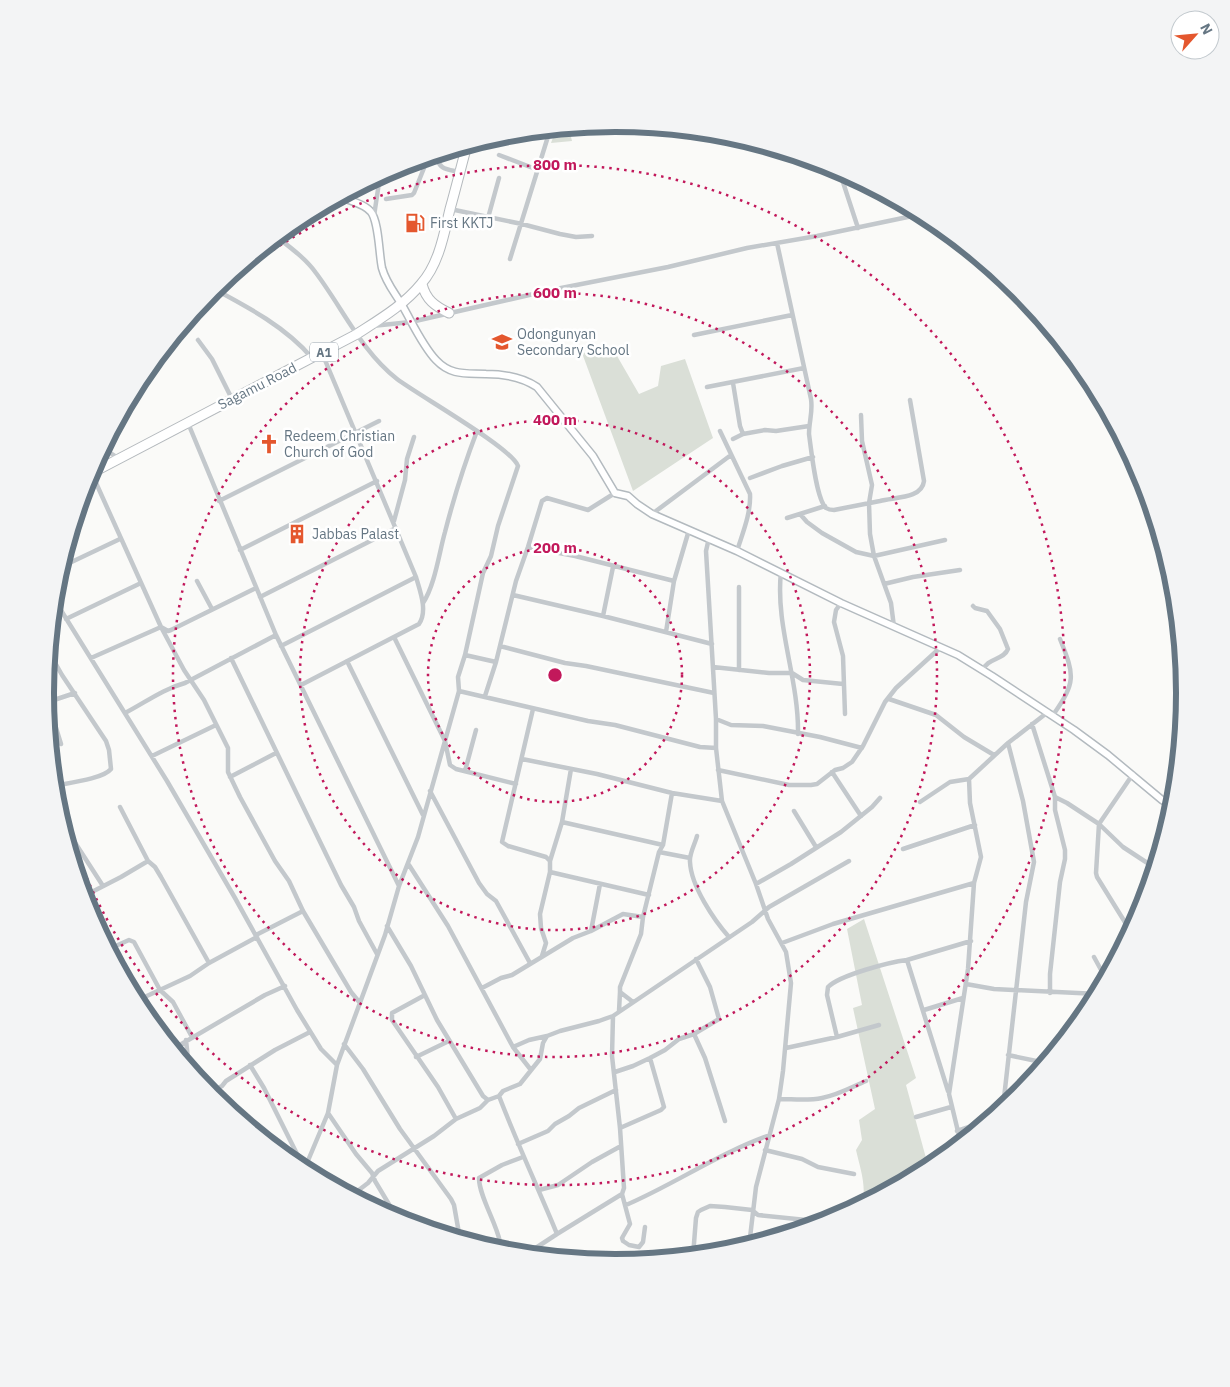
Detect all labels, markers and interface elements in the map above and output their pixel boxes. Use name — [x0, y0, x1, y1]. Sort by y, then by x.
north arrow — [1170, 10, 1220, 60]
text: N — [1196, 20, 1217, 38]
text: 800 m — [533, 155, 577, 174]
fuel station icon: First KKTJ — [404, 212, 426, 234]
place label: First KKTJ — [430, 214, 493, 232]
text: 600 m — [533, 283, 577, 302]
place label: Odongunyan Secondary School — [517, 325, 630, 359]
school or university icon: Odongunyan Secondary School — [491, 331, 513, 353]
road number: A1 — [310, 342, 338, 362]
street label: Sagamu Road — [215, 358, 299, 414]
text: 400 m — [533, 410, 577, 429]
place label: Redeem Christian Church of God — [284, 427, 395, 461]
church icon: Redeem Christian Church of God — [258, 433, 280, 455]
building icon: Jabbas Palast — [286, 523, 308, 545]
place label: Jabbas Palast — [312, 525, 399, 543]
text: 200 m — [533, 538, 577, 557]
centre of rings — [546, 666, 564, 684]

